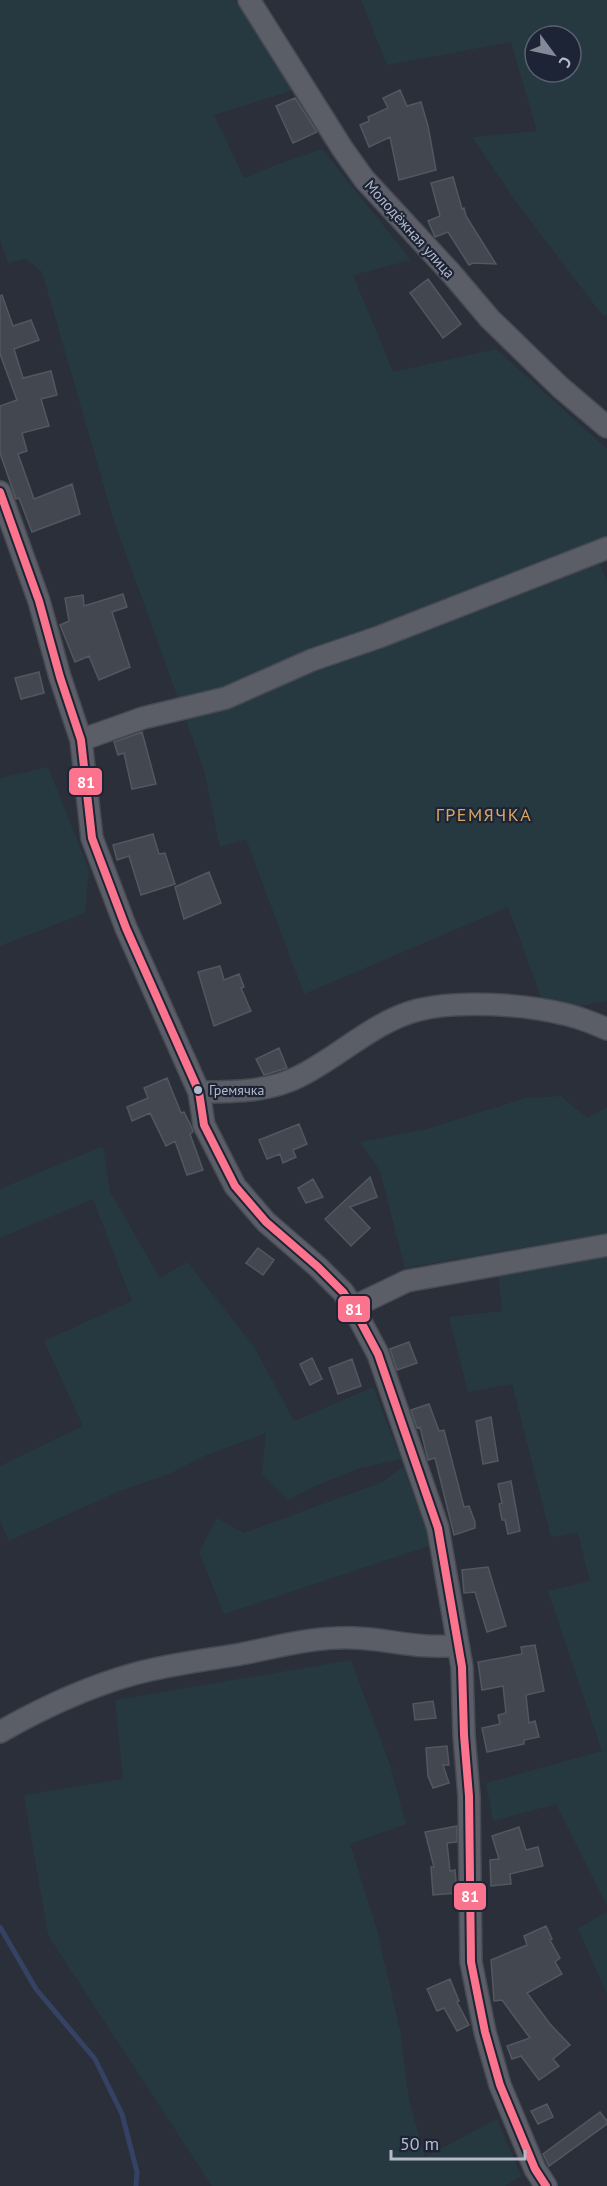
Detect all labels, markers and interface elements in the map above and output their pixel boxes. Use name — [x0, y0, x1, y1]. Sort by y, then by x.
north arrow — [523, 24, 583, 84]
text: С — [555, 53, 576, 71]
street label: Молодёжная улица — [361, 176, 459, 282]
line badge: 81 — [68, 767, 103, 796]
text: 81 — [77, 772, 95, 792]
district label: ГРЕМЯЧКА — [436, 803, 532, 826]
place label: Гремячка — [209, 1081, 265, 1099]
marker: Гремячка — [192, 1084, 204, 1096]
line badge: 81 — [337, 1295, 371, 1323]
text: 81 — [345, 1299, 363, 1319]
line badge: 81 — [453, 1882, 487, 1911]
text: 81 — [461, 1886, 479, 1906]
scale bar — [391, 2123, 524, 2161]
text: 50 m — [400, 2132, 439, 2155]

